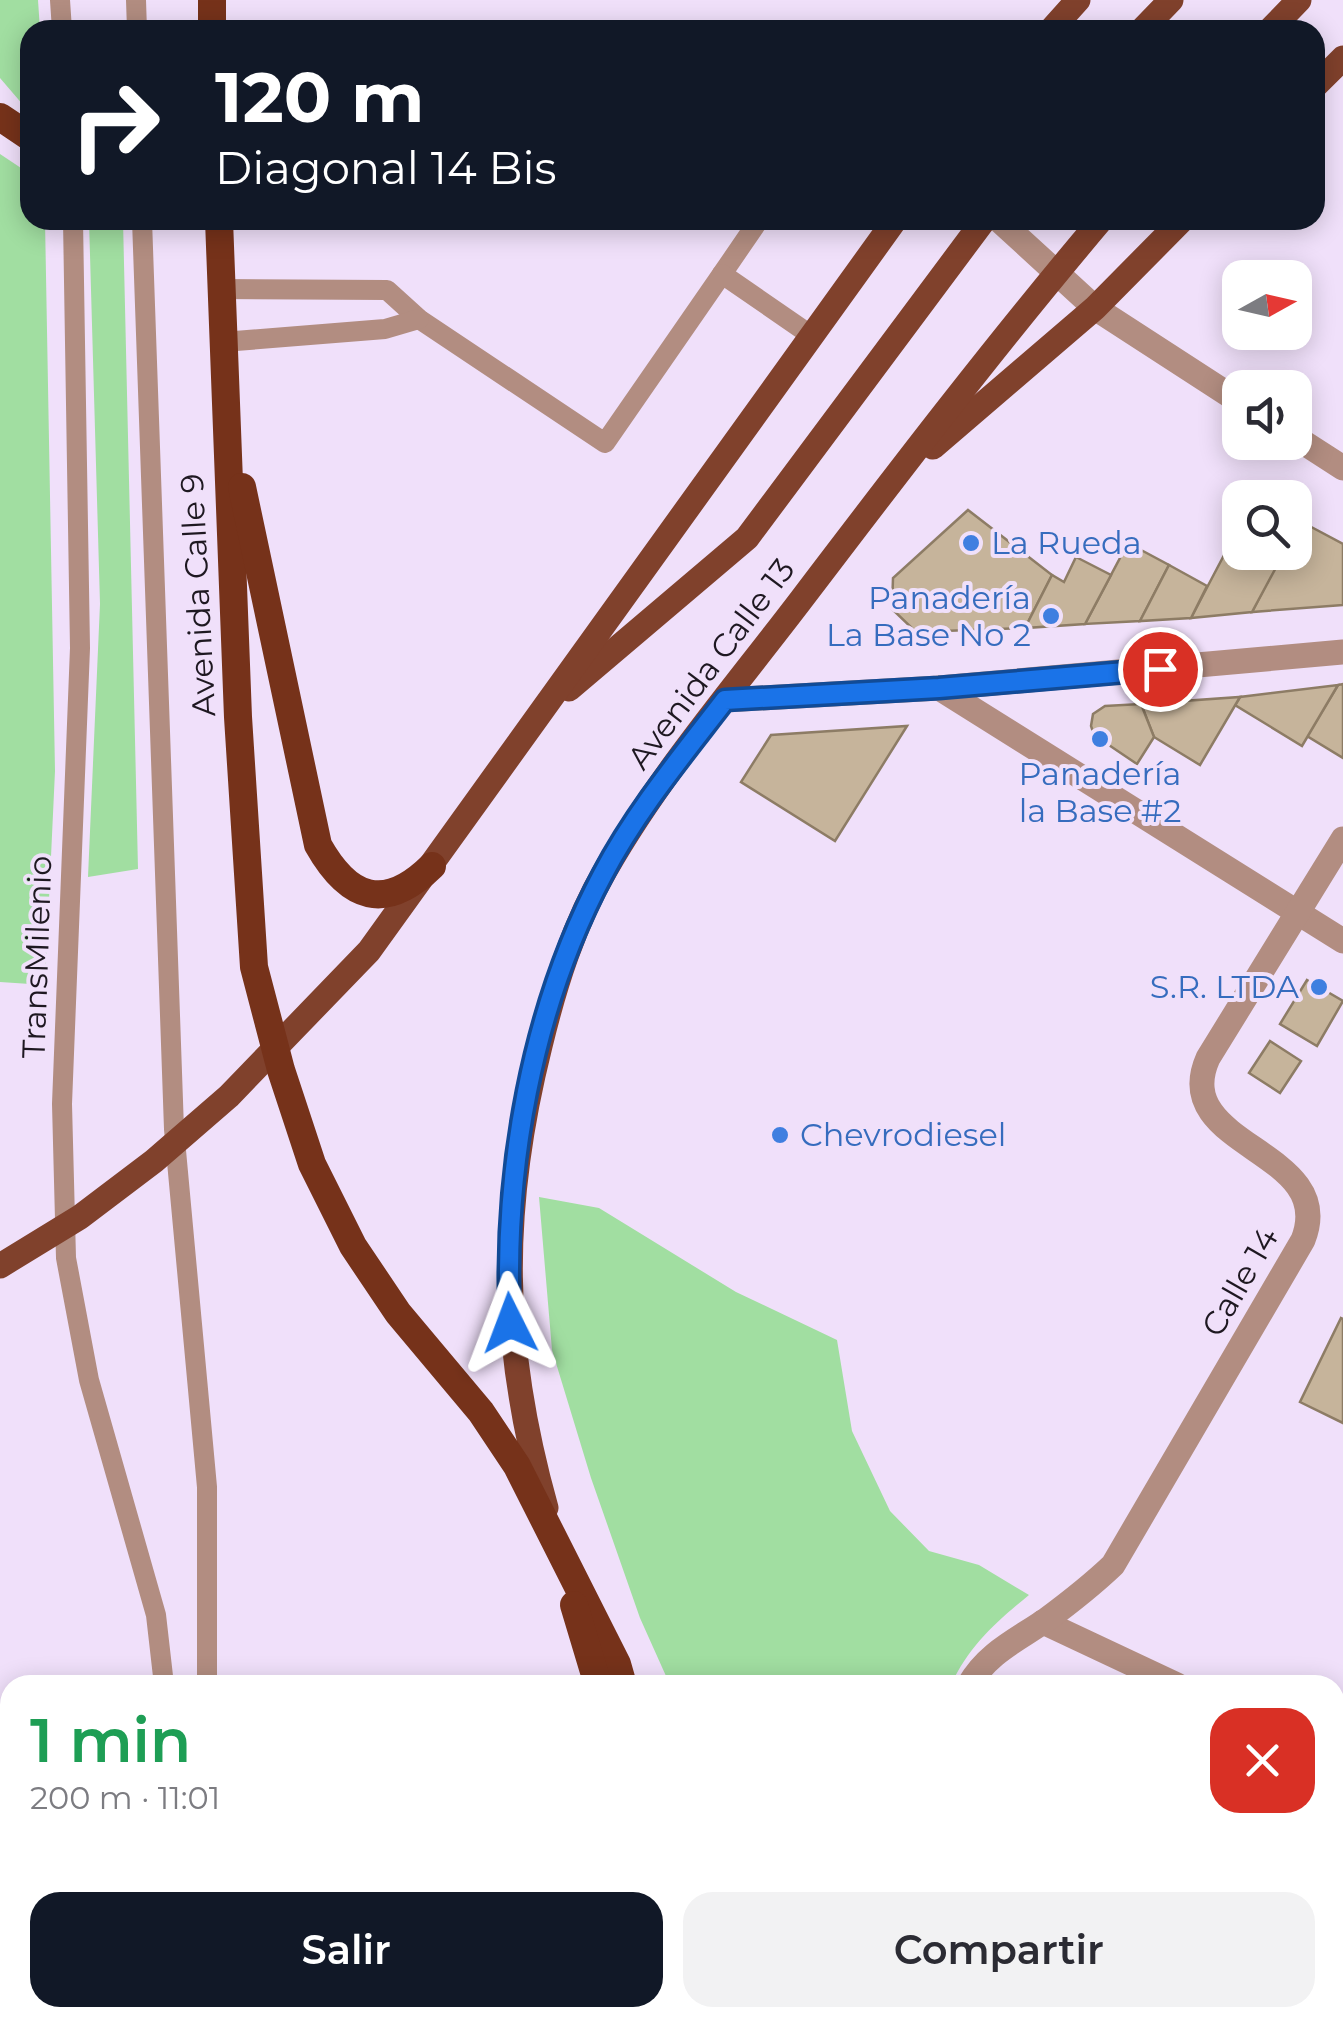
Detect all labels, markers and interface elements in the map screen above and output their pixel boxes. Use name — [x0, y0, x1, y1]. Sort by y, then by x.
text: 120 m — [215, 54, 425, 140]
icon: right — [50, 60, 180, 190]
text: Diagonal 14 Bis — [215, 140, 557, 195]
north arrow — [1222, 260, 1312, 350]
map controls — [1222, 260, 1312, 570]
button: sound — [1222, 370, 1312, 460]
street label: Avenida Calle 9 — [172, 473, 223, 718]
button: search — [1222, 480, 1312, 570]
place label: La Rueda — [991, 523, 1142, 562]
marker: La Rueda — [960, 532, 982, 554]
street label: Avenida Calle 13 — [619, 551, 802, 777]
place label: Panadería La Base No 2 — [826, 578, 1031, 654]
marker: Panadería La Base No 2 — [1040, 605, 1062, 627]
pin — [1118, 627, 1203, 712]
icon: arrive — [1133, 642, 1188, 697]
marker: Panadería la Base #2 — [1089, 728, 1111, 750]
place label: Panadería la Base #2 — [1019, 754, 1182, 830]
street label: TransMilenio — [13, 855, 60, 1059]
place label: S.R. LTDA — [1150, 967, 1299, 1006]
marker: S.R. LTDA — [1308, 976, 1330, 998]
place label: Chevrodiesel — [800, 1115, 1006, 1154]
marker: Chevrodiesel — [769, 1124, 791, 1146]
street label: Calle 14 — [1193, 1220, 1286, 1343]
position arrow — [458, 1271, 562, 1375]
text: 1 min — [30, 1704, 191, 1777]
button: close — [1210, 1708, 1315, 1813]
text: 200 m · 11:01 — [30, 1778, 220, 1817]
button: Salir — [30, 1892, 663, 2007]
button: Compartir — [683, 1892, 1315, 2007]

